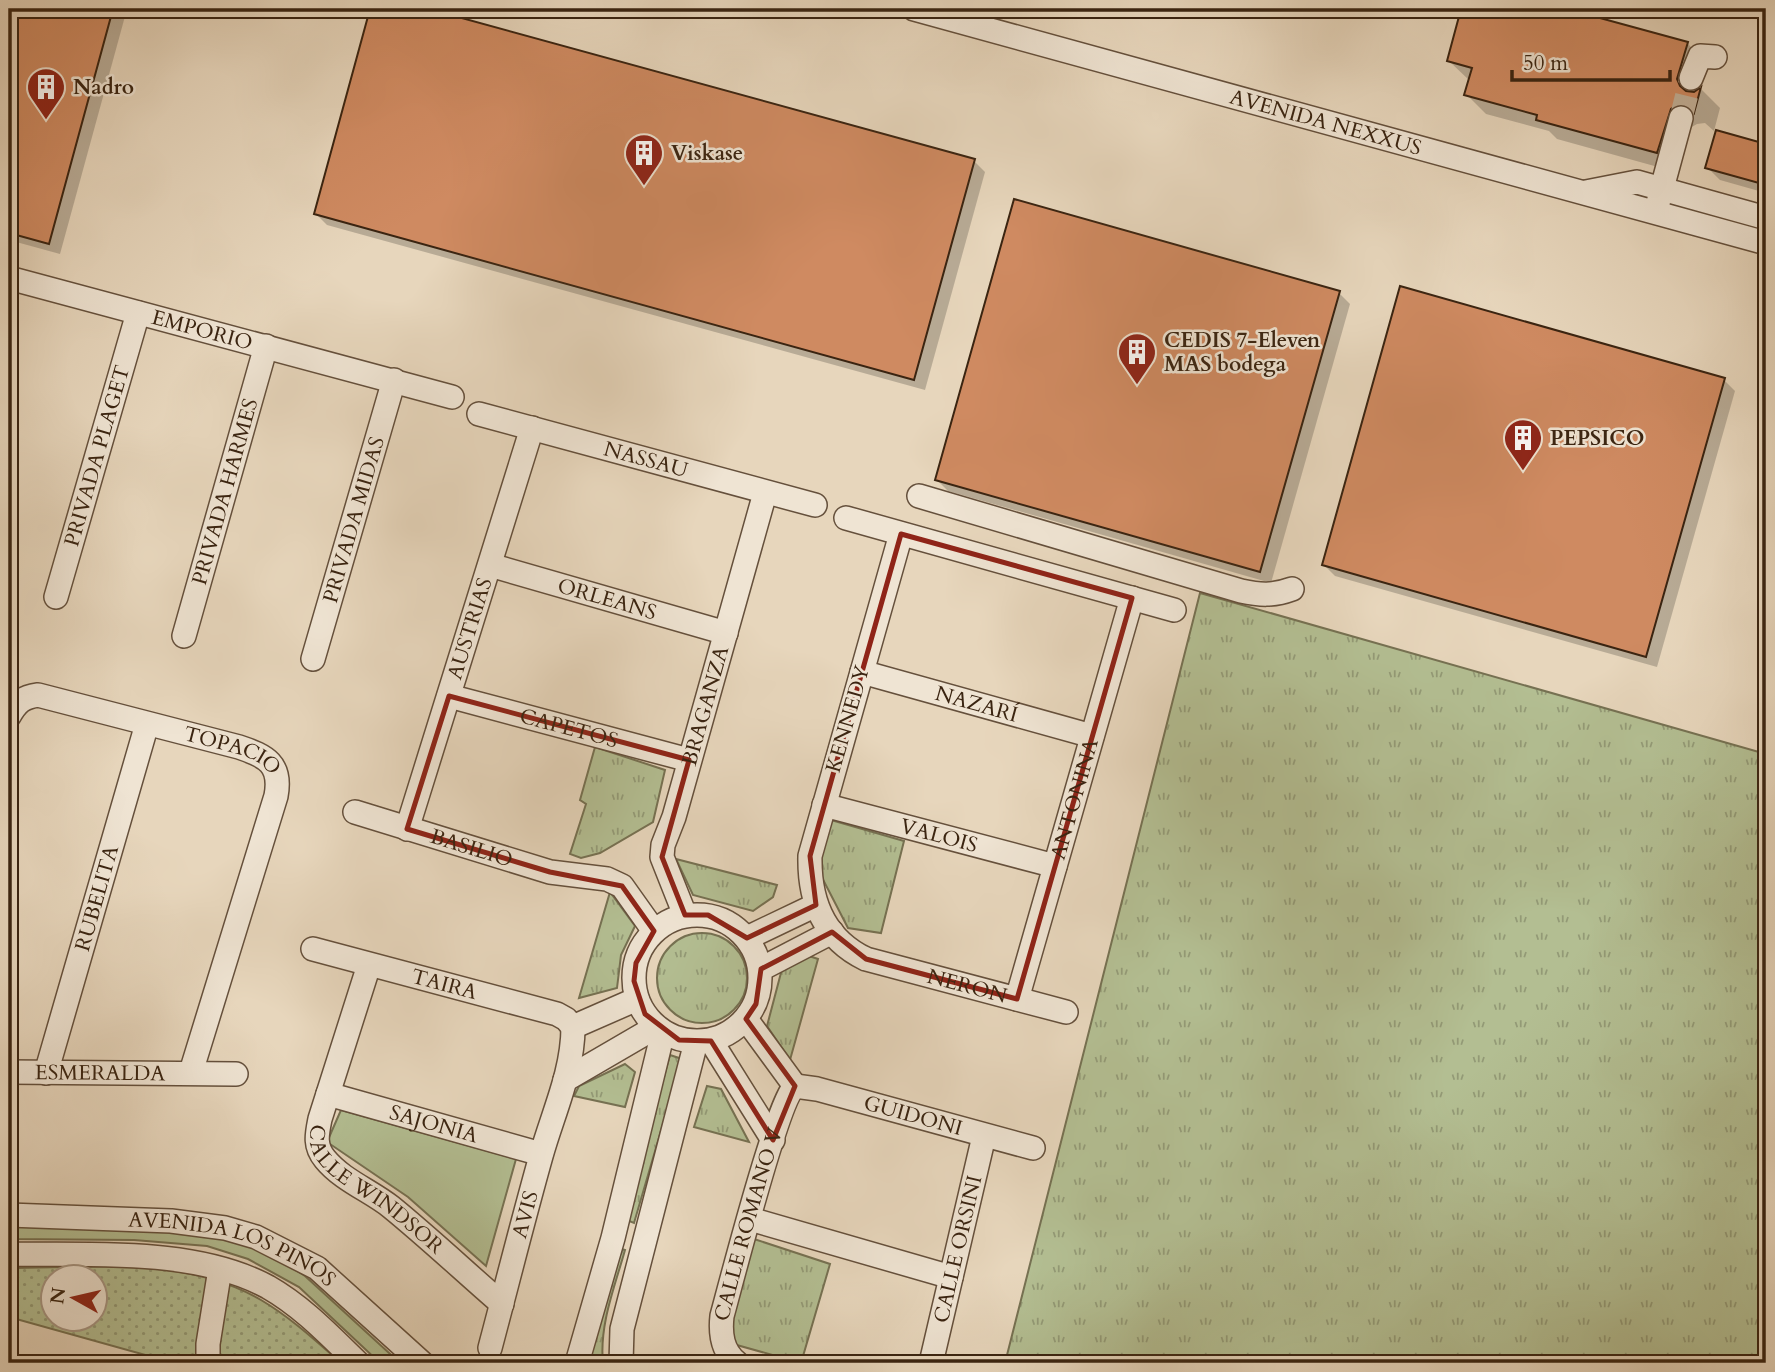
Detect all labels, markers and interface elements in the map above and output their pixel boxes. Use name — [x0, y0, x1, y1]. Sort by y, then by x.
scale bar — [1512, 38, 1670, 82]
text: 50 m — [1523, 49, 1568, 78]
building icon: Nadro — [25, 66, 67, 121]
place label: Nadro — [73, 73, 134, 102]
street label: AVENIDA NEXXUS — [1227, 82, 1425, 162]
building icon: Viskase — [623, 132, 665, 187]
place label: Viskase — [671, 139, 743, 168]
street label: EMPORIO — [149, 302, 256, 357]
place label: CEDIS 7-Eleven MAS bodega — [1164, 326, 1321, 379]
building icon: CEDIS 7-Eleven MAS bodega — [1116, 331, 1158, 386]
street label: PRIVADA PLAGET — [57, 362, 137, 550]
street label: PRIVADA HARMES — [185, 395, 265, 588]
building icon: PEPSICO — [1502, 417, 1544, 472]
place label: PEPSICO — [1550, 424, 1644, 453]
street label: PRIVADA MIDAS — [316, 433, 391, 606]
street label: NASSAU — [601, 434, 691, 484]
street label: ORLEANS — [554, 571, 660, 627]
street label: AUSTRIAS — [440, 574, 499, 683]
street label: BRAGANZA — [675, 643, 736, 769]
street label: KENNEDY — [819, 662, 877, 776]
street label: NAZARÍ — [932, 679, 1021, 729]
street label: CAPETOS — [517, 701, 621, 755]
street label: TOPACIO — [181, 719, 288, 780]
street label: ANTONINA — [1043, 735, 1105, 863]
street label: VALOIS — [897, 811, 981, 859]
street label: BASILIO — [427, 822, 516, 874]
street label: RUBELITA — [67, 842, 126, 955]
street label: TAIRA — [408, 961, 481, 1007]
street label: NERON — [924, 961, 1010, 1010]
street label: ESMERALDA — [35, 1058, 165, 1088]
street label: GUIDONI — [861, 1088, 966, 1143]
street label: SAJONIA — [386, 1098, 482, 1150]
street label: CALLE WINDSOR — [302, 1123, 450, 1261]
street label: CALLE ROMANO V — [707, 1123, 790, 1324]
street label: CALLE ORSINI — [926, 1172, 989, 1326]
street label: AVIS — [505, 1188, 545, 1241]
street label: AVENIDA LOS PINOS — [128, 1205, 343, 1293]
north arrow — [38, 1264, 108, 1334]
text: N — [44, 1285, 72, 1306]

